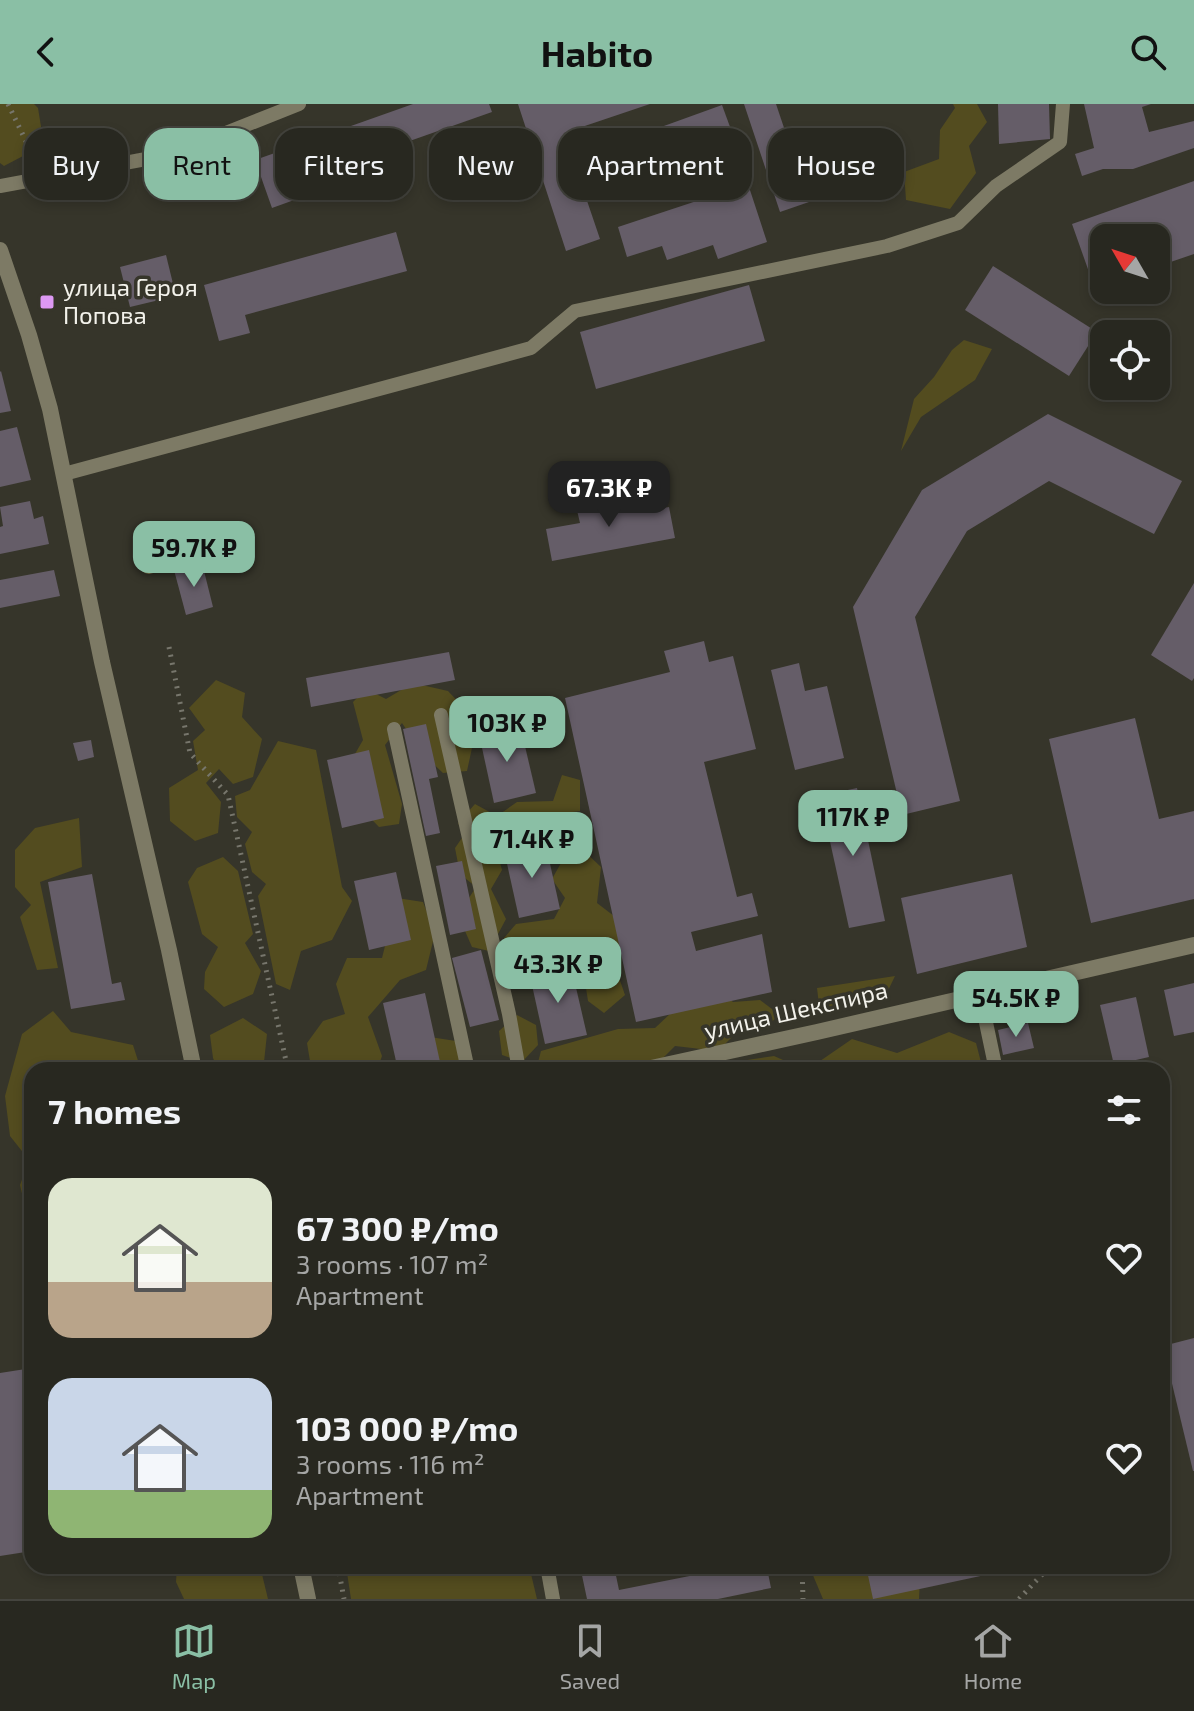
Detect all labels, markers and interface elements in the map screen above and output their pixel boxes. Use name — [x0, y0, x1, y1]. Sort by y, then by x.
icon: back — [24, 30, 68, 74]
icon: search — [1126, 30, 1170, 74]
text: Habito — [541, 31, 653, 74]
chip: Buy — [24, 128, 128, 200]
chip: Rent — [144, 128, 259, 200]
chip: Filters — [275, 128, 413, 200]
chip: New — [429, 128, 542, 200]
chip: Apartment — [558, 128, 752, 200]
chip: House — [768, 128, 904, 200]
north arrow — [1090, 224, 1170, 304]
map controls — [1090, 224, 1170, 400]
place label: улица Героя Попова — [63, 272, 198, 329]
marker: улица Героя Попова — [38, 293, 56, 311]
button: locate — [1090, 320, 1170, 400]
pin: 67.3K ₽ — [535, 461, 683, 529]
text: 67.3K ₽ — [566, 471, 652, 502]
pin: 59.7K ₽ — [120, 521, 268, 589]
text: 59.7K ₽ — [151, 531, 237, 562]
pin: 103K ₽ — [442, 696, 572, 764]
text: 103K ₽ — [467, 706, 547, 737]
pin: 117K ₽ — [788, 790, 918, 858]
text: 117K ₽ — [816, 800, 890, 831]
pin: 71.4K ₽ — [458, 812, 606, 880]
text: 71.4K ₽ — [490, 822, 574, 853]
pin: 43.3K ₽ — [484, 937, 632, 1005]
text: 43.3K ₽ — [513, 947, 603, 978]
pin: 54.5K ₽ — [942, 971, 1090, 1039]
street label: улица Шекспира — [701, 974, 890, 1046]
text: 54.5K ₽ — [972, 981, 1060, 1012]
icon: filters — [1102, 1088, 1146, 1132]
text: 7 homes — [48, 1090, 181, 1131]
text: 67 300 ₽/mo — [296, 1207, 499, 1248]
icon: home — [112, 1210, 208, 1306]
icon: heart — [1102, 1236, 1146, 1280]
text: 3 rooms · 107 m² — [296, 1248, 488, 1279]
text: Apartment — [296, 1279, 424, 1310]
text: 103 000 ₽/mo — [296, 1407, 518, 1448]
icon: home — [112, 1410, 208, 1506]
icon: heart — [1102, 1436, 1146, 1480]
text: 3 rooms · 116 m² — [296, 1448, 485, 1479]
text: Apartment — [296, 1479, 424, 1510]
tab: Map — [172, 1619, 216, 1693]
tab: Saved — [560, 1619, 620, 1693]
tab: Home — [964, 1619, 1022, 1693]

